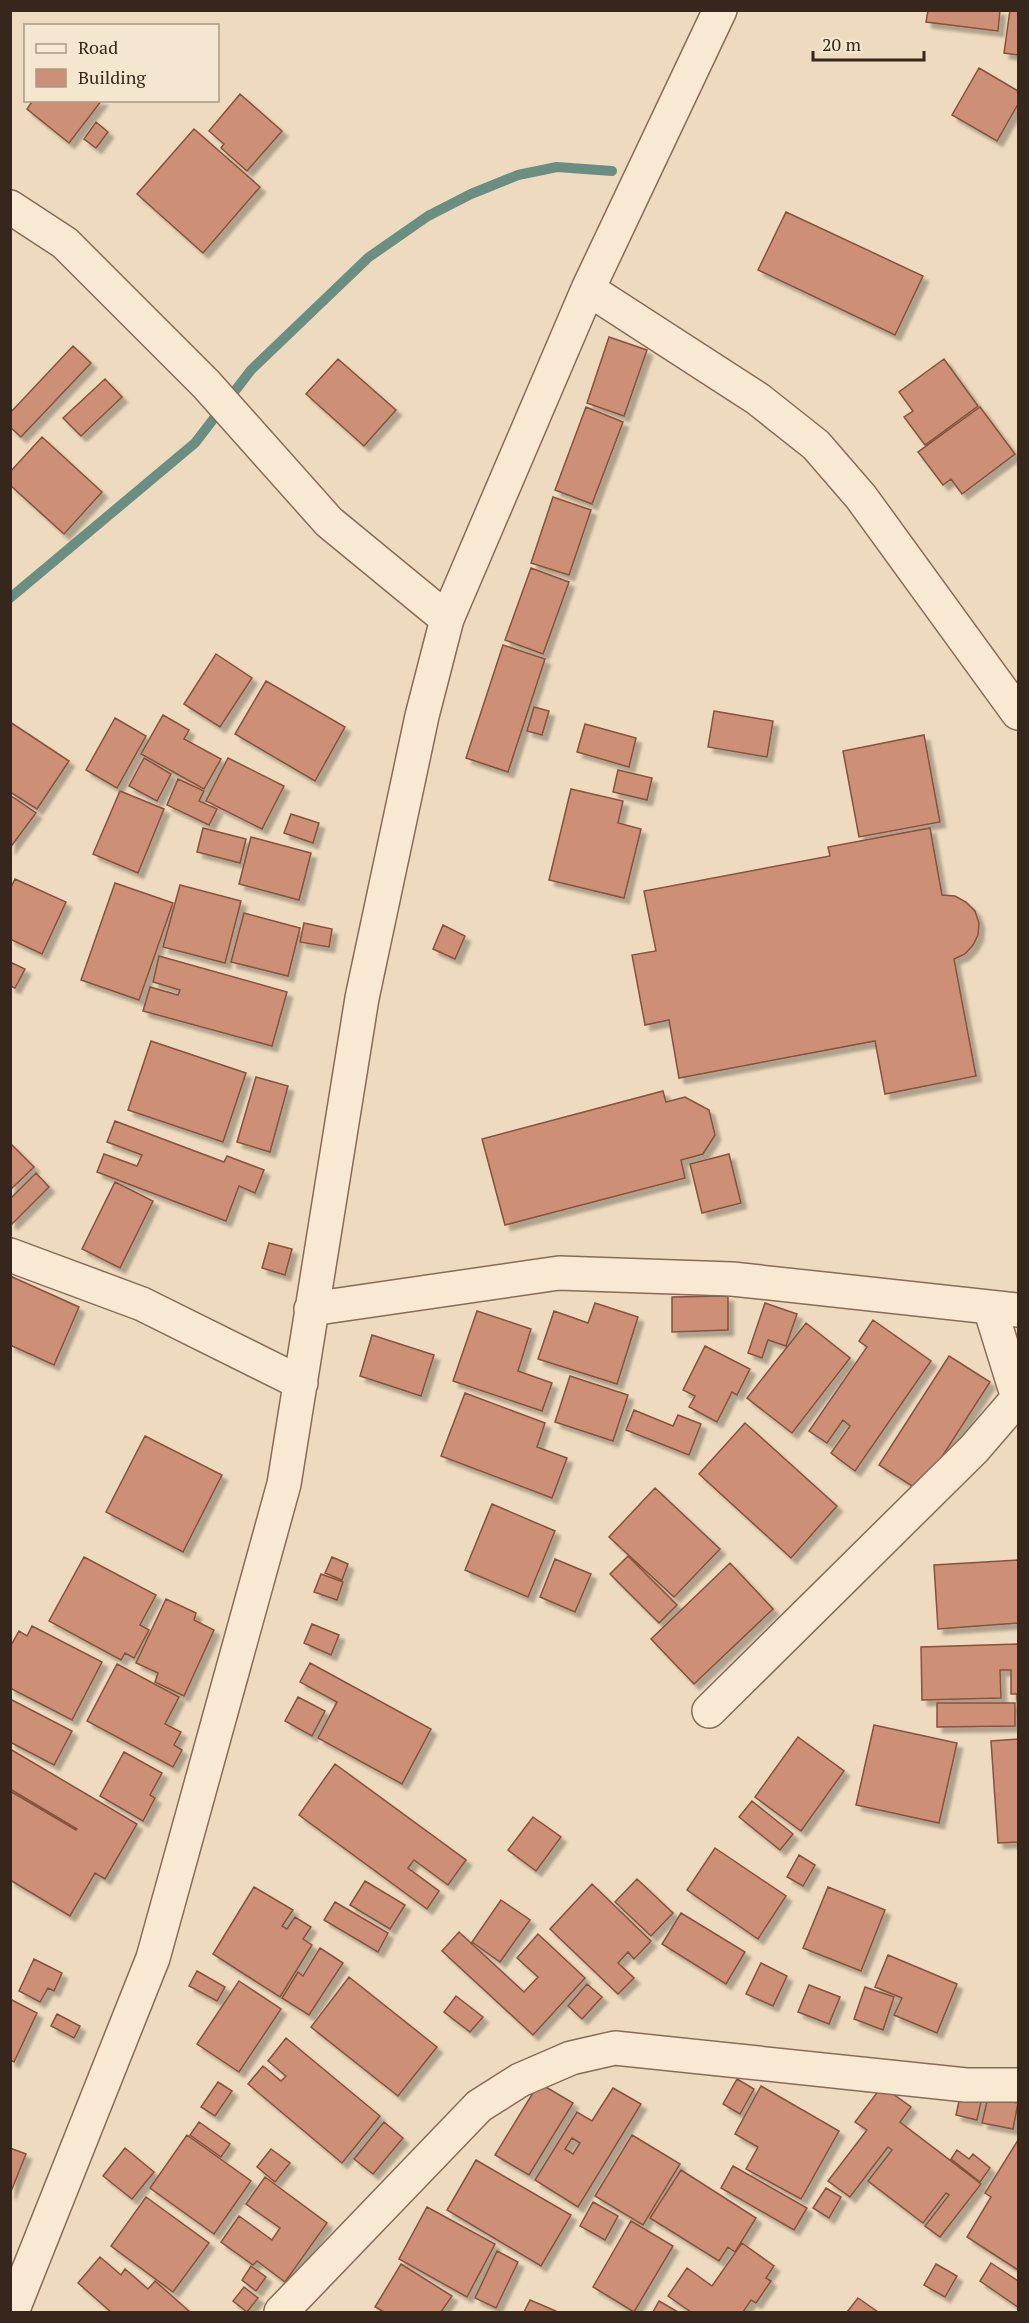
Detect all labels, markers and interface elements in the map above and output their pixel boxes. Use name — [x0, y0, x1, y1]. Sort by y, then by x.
legend — [24, 24, 219, 102]
scale bar — [813, 24, 924, 62]
text: 20 m — [822, 32, 862, 56]
text: Road — [78, 35, 118, 59]
text: Building — [78, 65, 146, 89]

